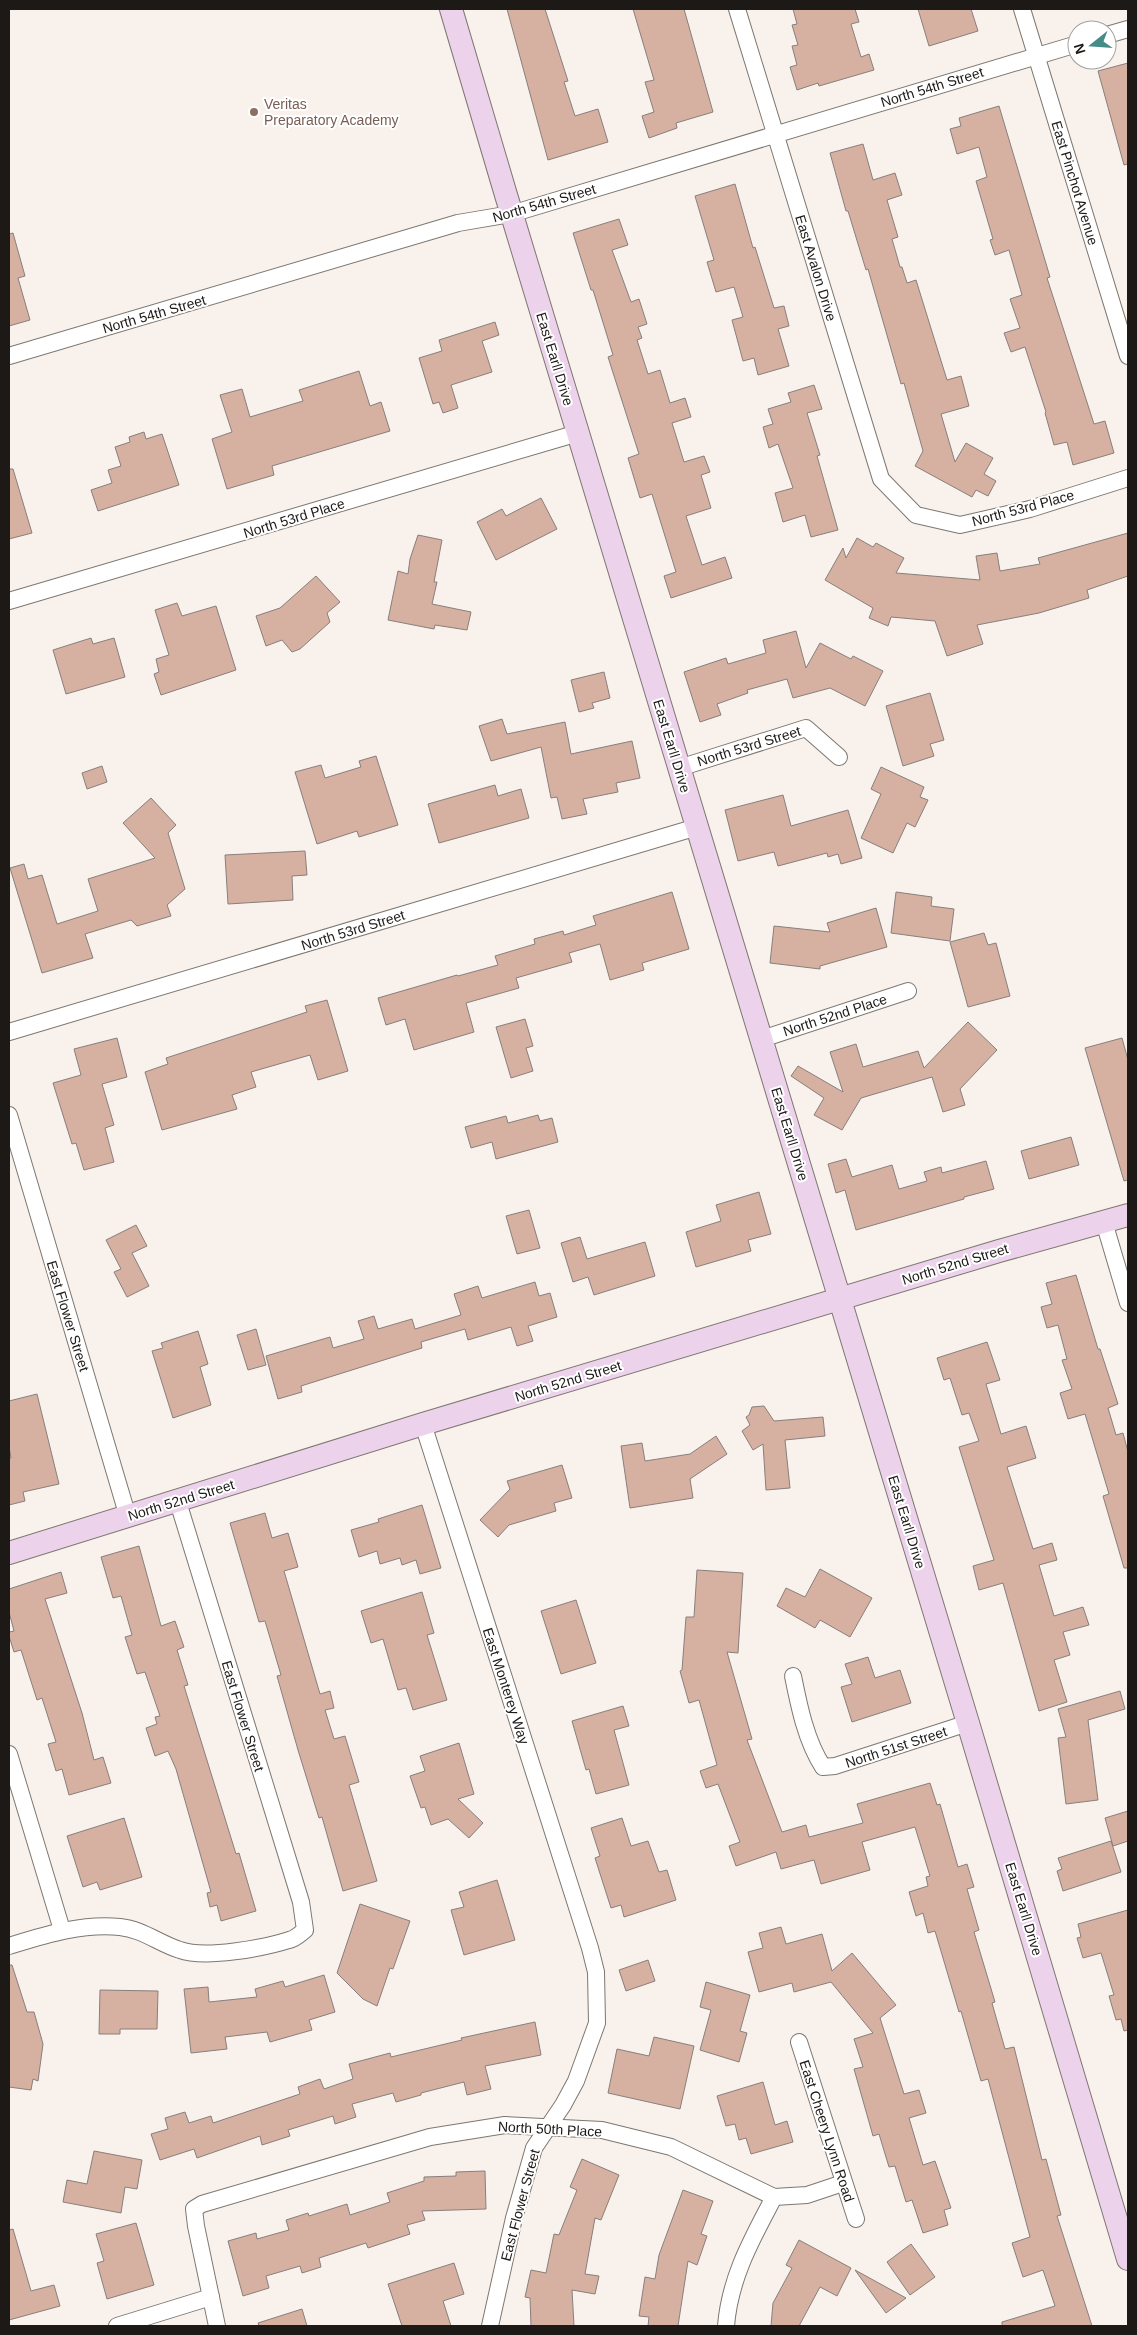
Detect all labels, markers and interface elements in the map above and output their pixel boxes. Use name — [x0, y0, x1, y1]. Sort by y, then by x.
north arrow — [1067, 20, 1117, 70]
text: N — [1070, 42, 1089, 56]
street label: North 54th Street — [879, 64, 985, 110]
place label: Veritas Preparatory Academy — [264, 96, 399, 128]
marker: Veritas Preparatory Academy — [248, 106, 260, 118]
street label: East Pinchot Avenue — [1048, 119, 1102, 247]
street label: North 54th Street — [491, 181, 598, 225]
street label: East Avalon Drive — [792, 213, 840, 323]
street label: North 54th Street — [101, 292, 208, 336]
street label: East Earll Drive — [533, 311, 577, 408]
street label: North 53rd Place — [970, 487, 1076, 529]
street label: North 53rd Place — [241, 495, 347, 541]
street label: East Earll Drive — [650, 698, 694, 795]
street label: North 53rd Street — [695, 723, 803, 769]
street label: North 53rd Street — [299, 907, 407, 953]
street label: North 52nd Place — [781, 991, 889, 1039]
street label: East Earll Drive — [768, 1086, 812, 1183]
street label: North 52nd Street — [900, 1240, 1010, 1288]
street label: East Flower Street — [44, 1259, 93, 1374]
street label: North 52nd Street — [513, 1357, 623, 1405]
street label: East Earll Drive — [885, 1474, 929, 1571]
street label: North 52nd Street — [126, 1476, 236, 1524]
street label: East Monterey Way — [480, 1626, 532, 1746]
street label: East Flower Street — [219, 1659, 268, 1774]
street label: North 51st Street — [843, 1723, 949, 1771]
street label: East Earll Drive — [1002, 1861, 1046, 1958]
street label: East Cheery Lynn Road — [797, 2058, 857, 2204]
street label: North 50th Place — [498, 2118, 603, 2140]
street label: East Flower Street — [497, 2147, 543, 2263]

